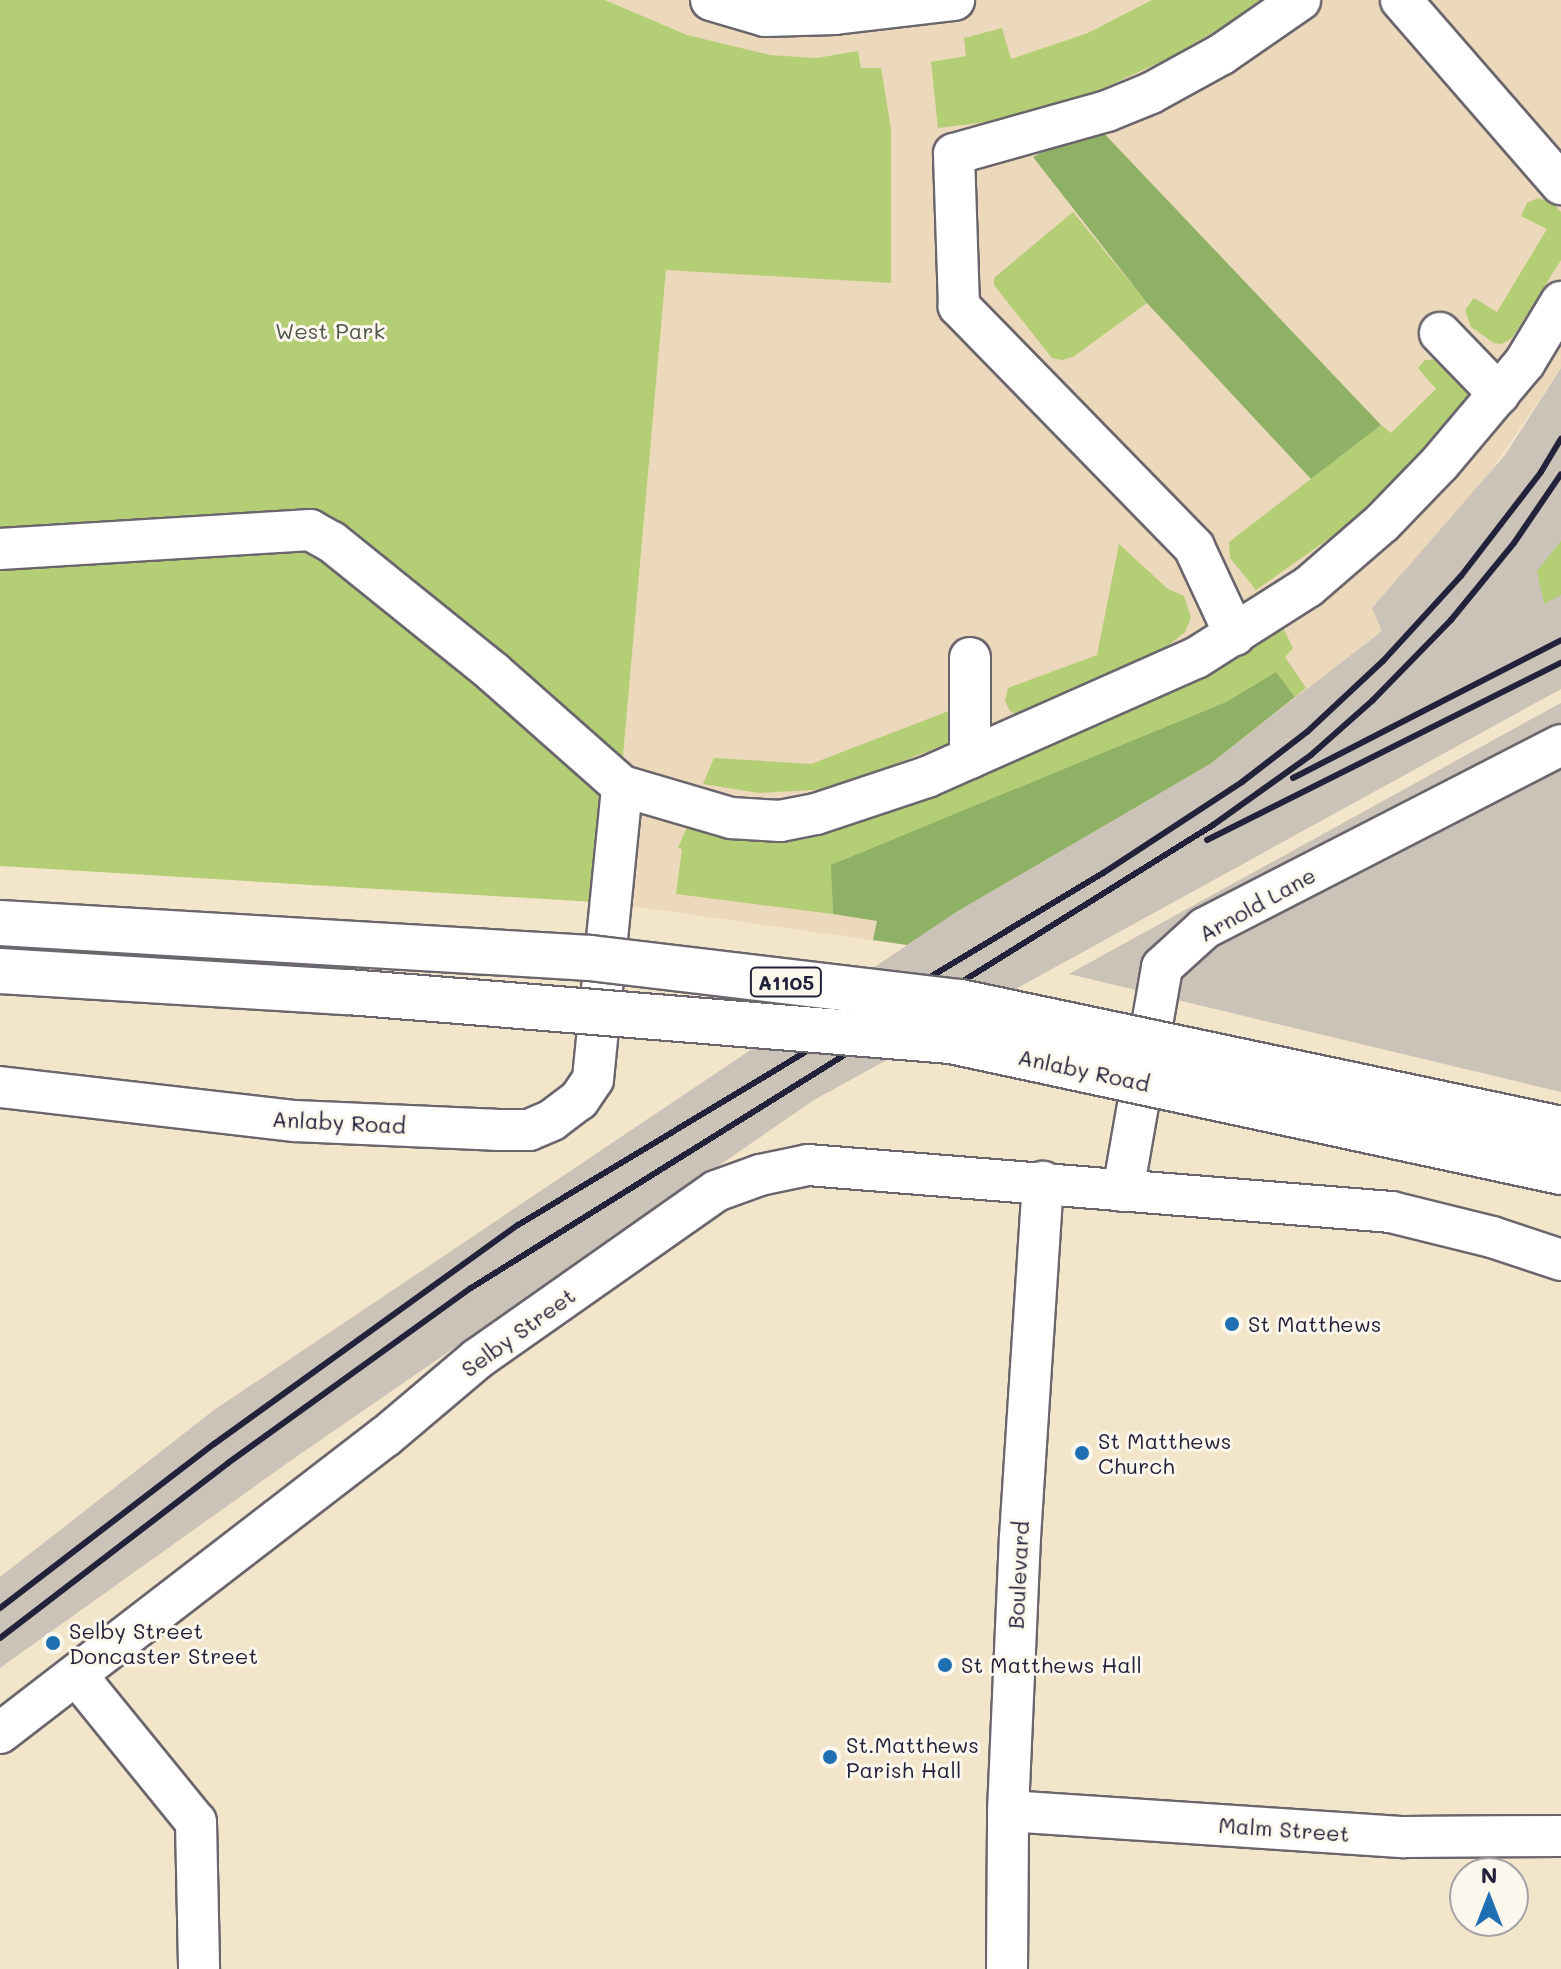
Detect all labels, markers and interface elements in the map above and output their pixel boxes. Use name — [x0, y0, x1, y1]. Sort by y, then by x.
park label: West Park — [275, 318, 385, 344]
street label: Arnold Lane — [1194, 861, 1320, 947]
road number: A1105 — [748, 966, 824, 998]
street label: Anlaby Road — [1016, 1043, 1152, 1097]
street label: Anlaby Road — [271, 1105, 407, 1139]
street label: Selby Street — [456, 1282, 580, 1382]
place label: St Matthews — [1248, 1311, 1381, 1337]
marker: St Matthews — [1223, 1315, 1241, 1333]
place label: St Matthews Church — [1098, 1427, 1231, 1478]
marker: St Matthews Church — [1073, 1444, 1091, 1462]
street label: Boulevard — [1002, 1520, 1034, 1630]
place label: Selby Street Doncaster Street — [69, 1617, 258, 1668]
marker: Selby Street Doncaster Street — [44, 1634, 62, 1652]
place label: St Matthews Hall — [961, 1652, 1142, 1678]
marker: St Matthews Hall — [936, 1656, 954, 1674]
place label: St.Matthews Parish Hall — [846, 1731, 979, 1782]
marker: St.Matthews Parish Hall — [821, 1748, 839, 1766]
street label: Malm Street — [1218, 1811, 1350, 1847]
north arrow — [1449, 1857, 1529, 1937]
text: N — [1481, 1860, 1497, 1889]

